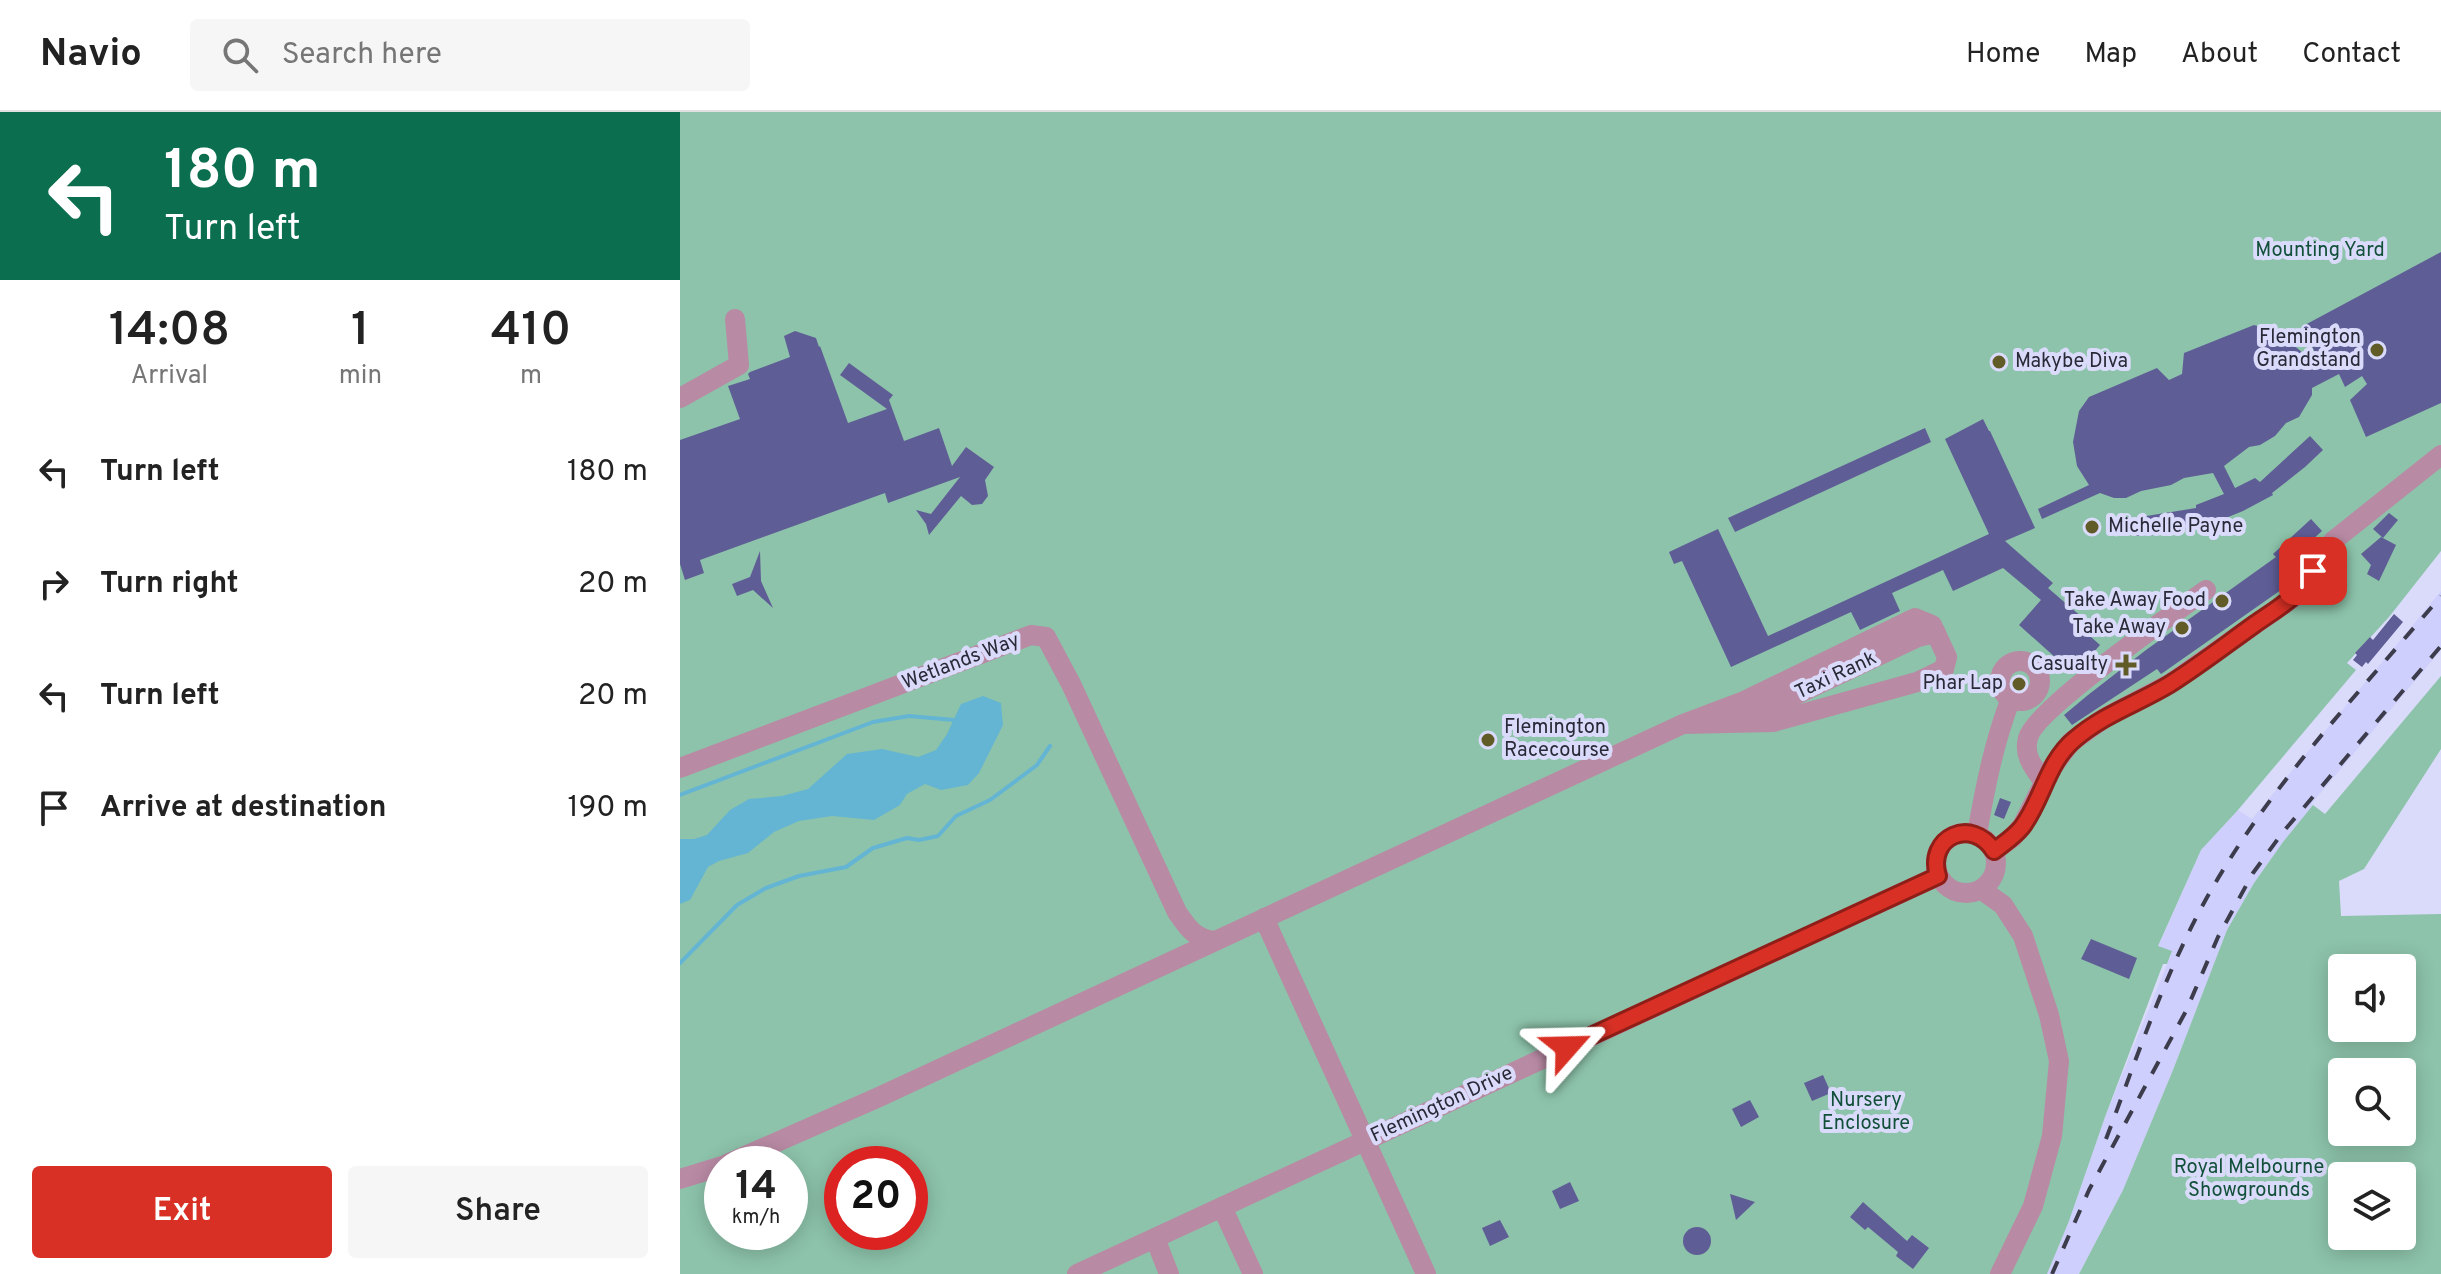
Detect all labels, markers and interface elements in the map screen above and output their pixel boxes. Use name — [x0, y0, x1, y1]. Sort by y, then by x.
search box — [190, 19, 750, 91]
text: Navio — [40, 31, 142, 80]
icon: search — [218, 33, 262, 77]
text: Search here — [282, 37, 442, 74]
text: Home — [1966, 37, 2040, 73]
text: Map — [2084, 37, 2137, 73]
text: About — [2181, 37, 2258, 73]
text: Contact — [2302, 37, 2401, 73]
text: 180 m — [164, 138, 321, 208]
icon: left — [32, 144, 136, 248]
text: Turn left — [164, 207, 301, 253]
park label: Mounting Yard — [2255, 238, 2385, 264]
text: 14:08 — [109, 302, 230, 362]
text: 1 — [351, 302, 370, 362]
text: 410 — [491, 302, 571, 362]
place label: Flemington Grandstand — [2256, 325, 2361, 374]
marker: Flemington Grandstand — [2368, 341, 2386, 359]
place label: Makybe Diva — [2015, 349, 2128, 375]
marker: Makybe Diva — [1990, 353, 2008, 371]
text: Arrival — [131, 360, 208, 393]
text: min — [339, 360, 382, 393]
text: m — [520, 360, 542, 393]
icon: left — [32, 450, 76, 494]
text: Turn left — [100, 454, 220, 491]
text: 180 m — [567, 454, 648, 491]
place label: Michelle Payne — [2108, 514, 2243, 540]
marker: Michelle Payne — [2083, 518, 2101, 536]
pin — [2279, 537, 2347, 605]
icon: arrive — [2291, 549, 2335, 593]
icon: right — [32, 562, 76, 606]
text: Turn right — [100, 566, 238, 603]
text: 20 m — [578, 566, 648, 603]
place label: Take Away Food — [2064, 588, 2206, 614]
marker: Take Away Food — [2213, 592, 2231, 610]
place label: Take Away — [2072, 615, 2166, 641]
marker: Take Away — [2173, 619, 2191, 637]
street label: Wetlands Way — [898, 628, 1024, 696]
street label: Taxi Rank — [1791, 646, 1881, 706]
place label: Casualty — [2030, 652, 2108, 678]
marker: Casualty — [2115, 654, 2137, 676]
place label: Phar Lap — [1923, 671, 2003, 697]
icon: left — [32, 674, 76, 718]
marker: Phar Lap — [2010, 675, 2028, 693]
text: Turn left — [100, 678, 220, 715]
text: 20 m — [578, 678, 648, 715]
place label: Flemington Racecourse — [1504, 715, 1609, 764]
marker: Flemington Racecourse — [1479, 731, 1497, 749]
icon: arrive — [32, 786, 76, 830]
text: Arrive at destination — [100, 790, 386, 827]
text: 190 m — [567, 790, 648, 827]
map controls — [2328, 954, 2416, 1250]
button: sound — [2328, 954, 2416, 1042]
position arrow — [1525, 1005, 1609, 1089]
button: search — [2328, 1058, 2416, 1146]
street label: Flemington Drive — [1367, 1061, 1517, 1149]
park label: Nursery Enclosure — [1822, 1088, 1910, 1137]
speed limit sign: 20 — [824, 1146, 928, 1250]
park label: Royal Melbourne Showgrounds — [2174, 1155, 2324, 1204]
button: layers — [2328, 1162, 2416, 1250]
text: 14 — [735, 1163, 777, 1213]
button: Exit — [32, 1166, 332, 1258]
button: Share — [348, 1166, 648, 1258]
text: km/h — [732, 1205, 780, 1231]

